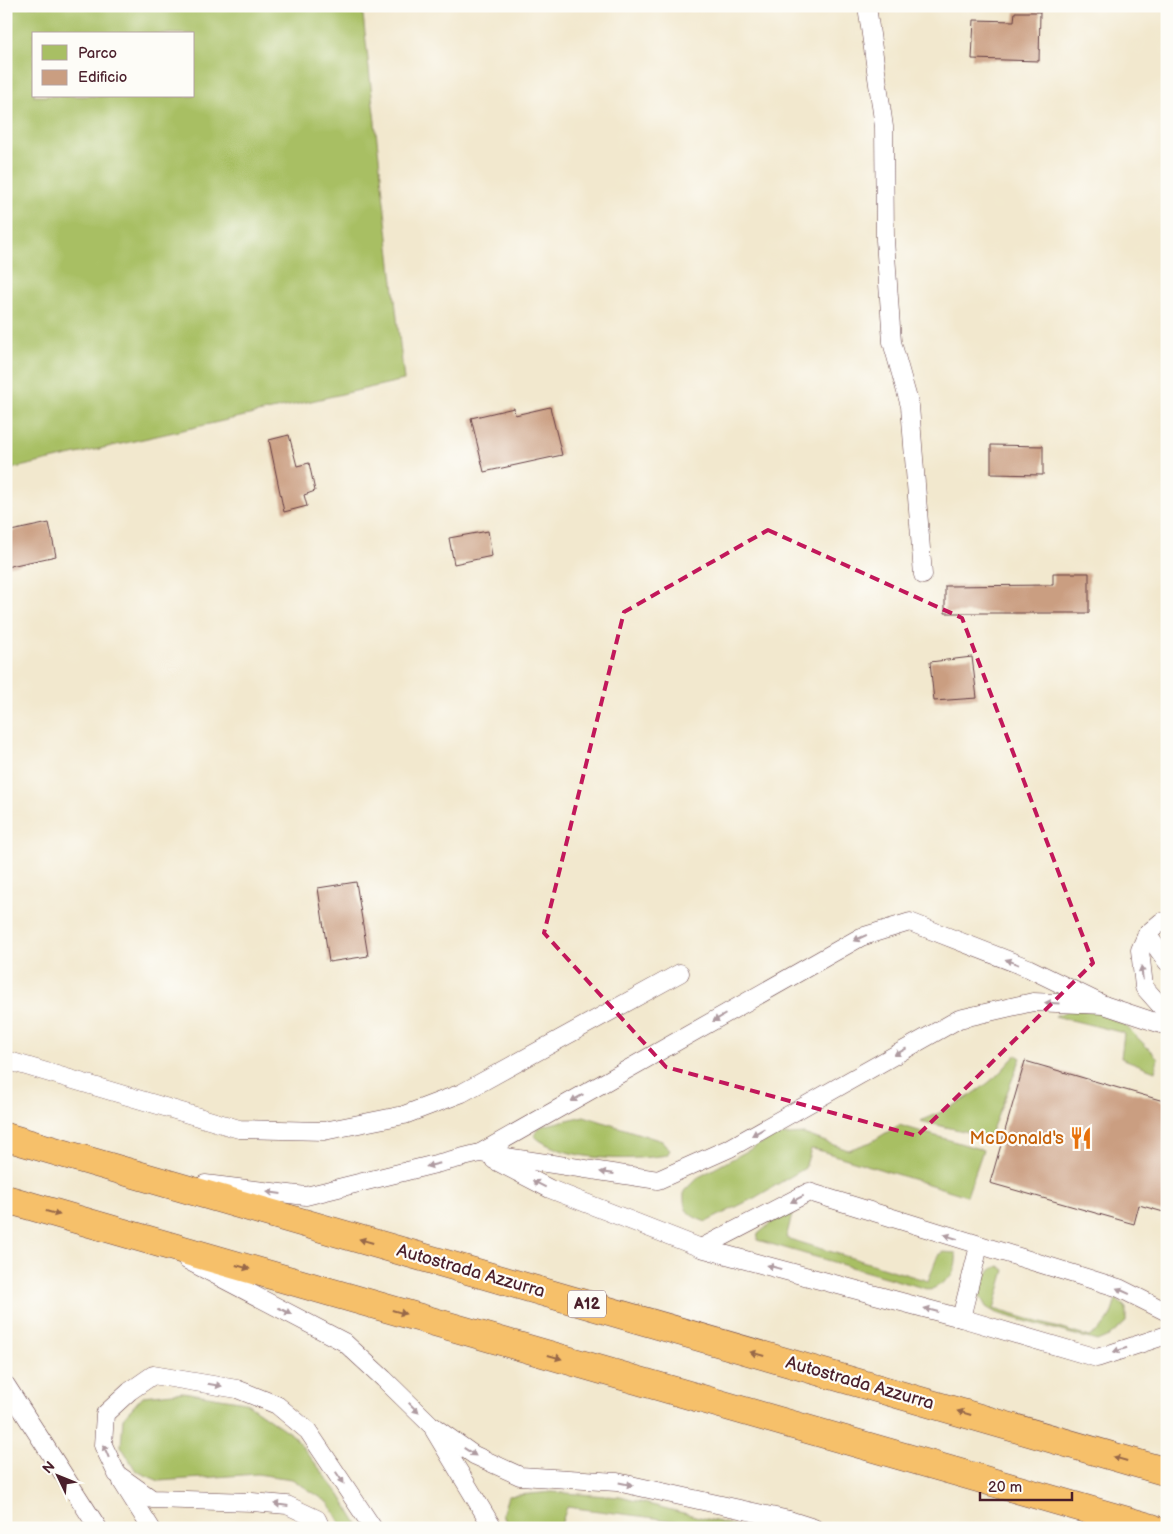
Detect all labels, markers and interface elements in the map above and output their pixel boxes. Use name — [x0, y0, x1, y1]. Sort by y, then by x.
legend — [32, 32, 195, 98]
text: Parco — [78, 44, 117, 63]
text: Edificio — [78, 68, 127, 87]
one-way arrow — [853, 935, 867, 943]
one-way arrow — [1004, 958, 1019, 966]
one-way arrow — [1138, 964, 1146, 980]
one-way arrow — [1043, 999, 1059, 1007]
one-way arrow — [711, 1014, 726, 1022]
one-way arrow — [892, 1048, 907, 1056]
one-way arrow — [570, 1094, 585, 1102]
restaurant icon: McDonald's — [1068, 1125, 1094, 1151]
one-way arrow — [751, 1128, 766, 1136]
place label: McDonald's — [970, 1128, 1064, 1149]
one-way arrow — [425, 1161, 440, 1169]
one-way arrow — [599, 1169, 615, 1177]
one-way arrow — [532, 1180, 546, 1188]
one-way arrow — [266, 1188, 282, 1196]
one-way arrow — [790, 1195, 804, 1203]
one-way arrow — [46, 1209, 61, 1217]
one-way arrow — [944, 1233, 959, 1241]
one-way arrow — [358, 1236, 373, 1244]
street label: Autostrada Azzurra — [394, 1240, 548, 1302]
one-way arrow — [766, 1263, 781, 1271]
one-way arrow — [235, 1264, 250, 1272]
one-way arrow — [1116, 1286, 1130, 1294]
road number: A12 — [568, 1290, 606, 1318]
one-way arrow — [923, 1305, 938, 1313]
one-way arrow — [278, 1307, 292, 1315]
one-way arrow — [392, 1309, 407, 1317]
one-way arrow — [1113, 1347, 1128, 1354]
one-way arrow — [750, 1349, 765, 1357]
street label: Autostrada Azzurra — [783, 1352, 937, 1414]
one-way arrow — [548, 1353, 563, 1361]
one-way arrow — [207, 1382, 223, 1390]
one-way arrow — [407, 1402, 419, 1414]
one-way arrow — [956, 1409, 971, 1417]
one-way arrow — [102, 1444, 110, 1458]
one-way arrow — [463, 1447, 476, 1456]
north arrow — [32, 1452, 82, 1502]
one-way arrow — [1112, 1454, 1127, 1462]
text: N — [39, 1458, 59, 1477]
scale bar — [980, 1469, 1073, 1501]
one-way arrow — [335, 1471, 345, 1485]
text: 20 m — [988, 1478, 1022, 1497]
one-way arrow — [619, 1480, 634, 1488]
one-way arrow — [272, 1501, 288, 1509]

